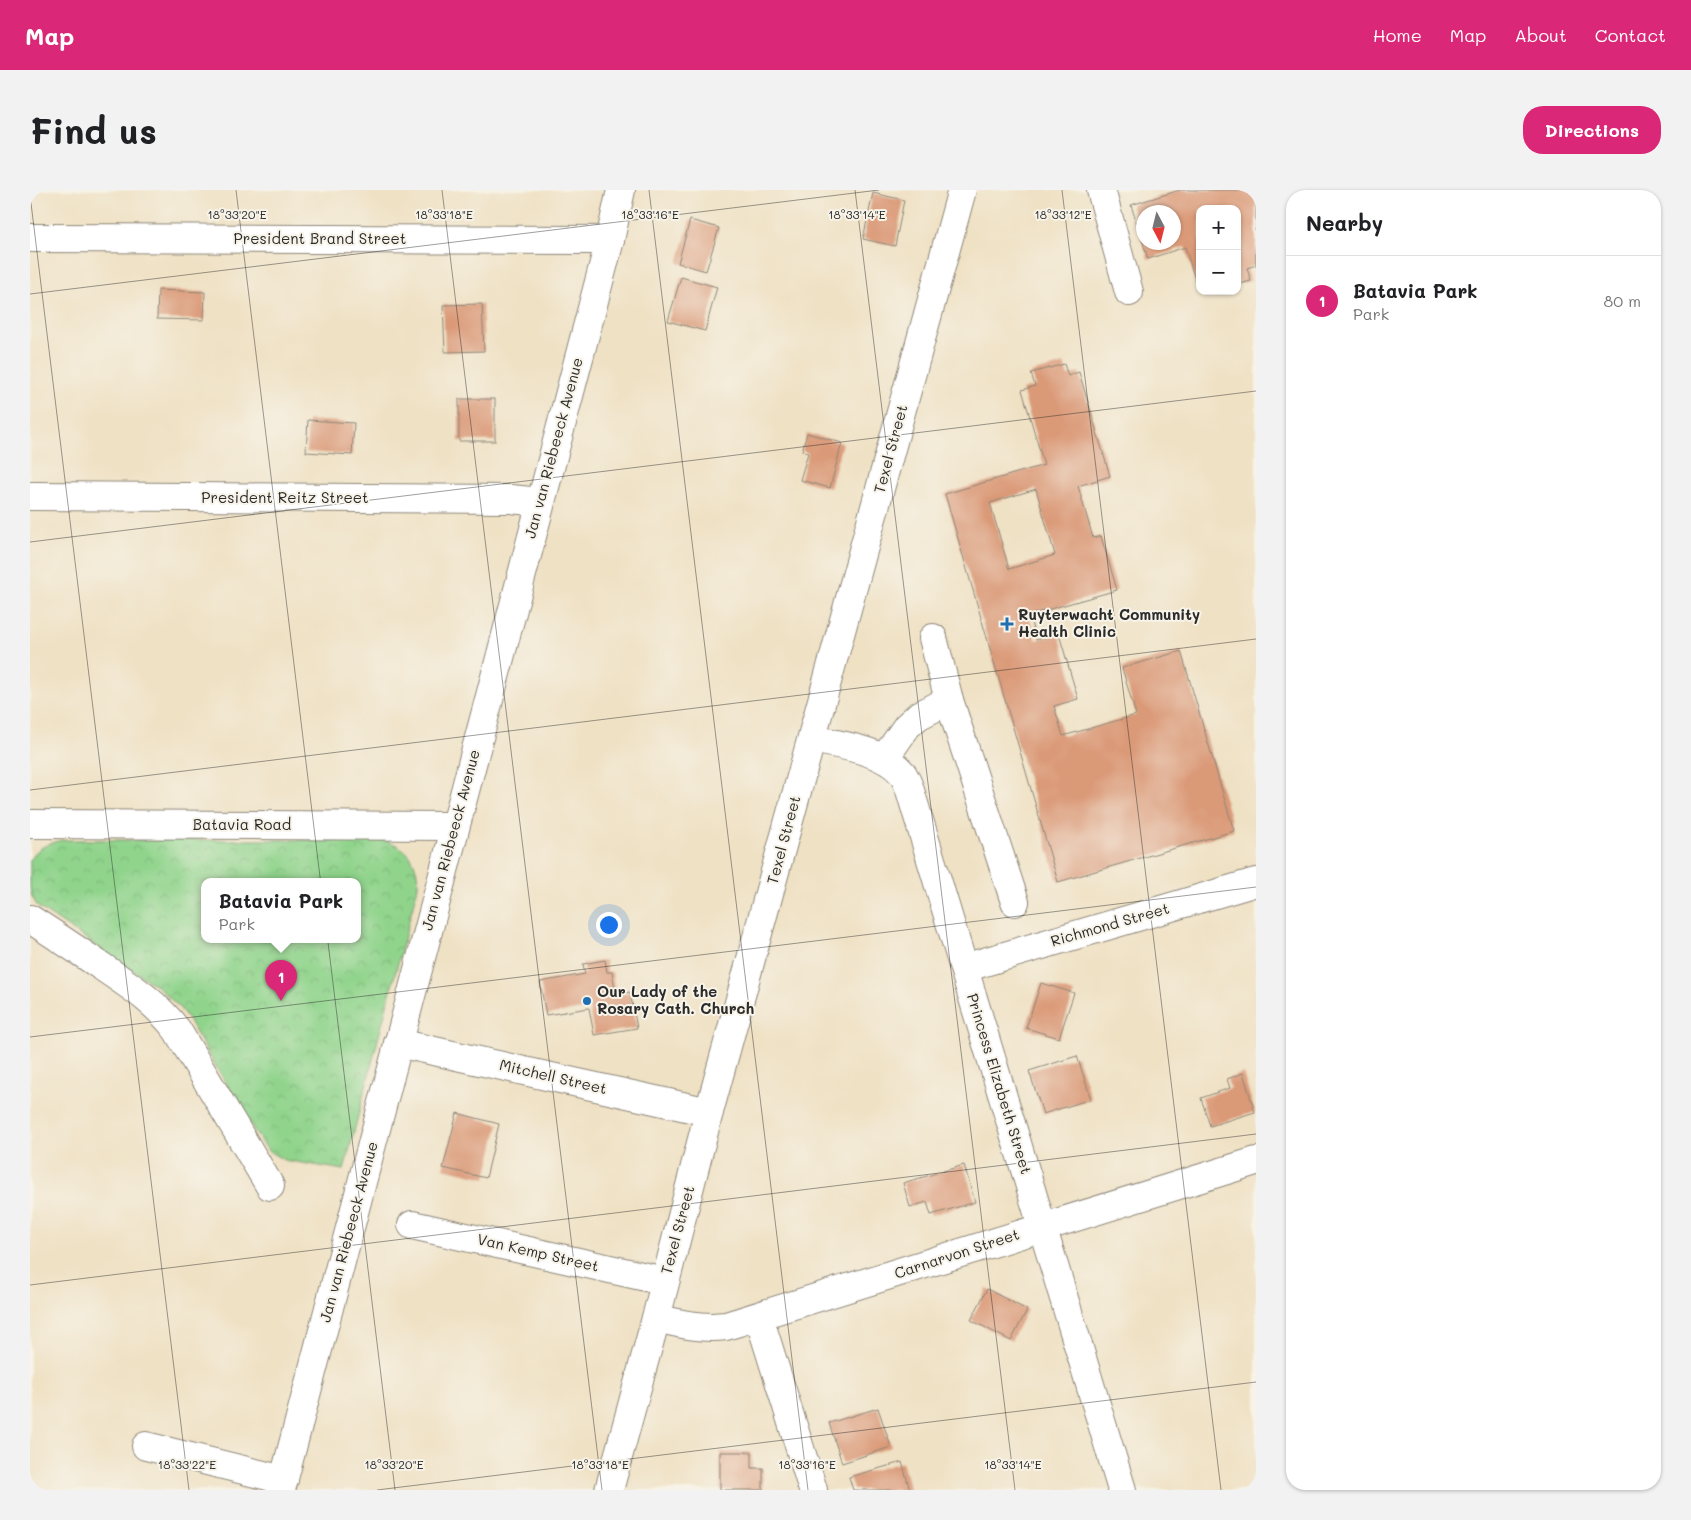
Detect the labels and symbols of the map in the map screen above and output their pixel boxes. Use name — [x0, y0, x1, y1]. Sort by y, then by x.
north arrow — [1136, 205, 1181, 250]
text: 18°33'20"E — [207, 206, 267, 222]
text: 18°33'18"E — [415, 206, 473, 222]
text: 18°33'16"E — [621, 206, 679, 222]
text: 18°33'14"E — [828, 206, 886, 222]
text: 18°33'12"E — [1034, 206, 1092, 222]
street label: President Brand Street — [234, 228, 406, 248]
street label: Jan van Riebeeck Avenue — [519, 355, 587, 540]
street label: Texel Street — [869, 402, 911, 495]
street label: President Reitz Street — [201, 487, 369, 507]
place label: Ruyterwacht Community Health Clinic — [1018, 604, 1200, 641]
marker: Ruyterwacht Community Health Clinic — [1000, 617, 1014, 631]
street label: Jan van Riebeeck Avenue — [416, 747, 484, 932]
street label: Texel Street — [762, 793, 804, 886]
street label: Batavia Road — [193, 814, 291, 834]
street label: Richmond Street — [1048, 898, 1171, 951]
your location — [596, 912, 622, 938]
pin: 1 — [265, 960, 297, 1001]
place label: Our Lady of the Rosary Cath. Church — [597, 981, 755, 1018]
street label: Princess Elizabeth Street — [963, 991, 1037, 1177]
marker: Our Lady of the Rosary Cath. Church — [581, 995, 593, 1007]
street label: Mitchell Street — [497, 1054, 609, 1098]
street label: Jan van Riebeeck Avenue — [314, 1139, 382, 1324]
street label: Texel Street — [656, 1183, 698, 1276]
street label: Carnarvon Street — [892, 1223, 1022, 1283]
street label: Van Kemp Street — [475, 1228, 601, 1276]
text: 18°33'22"E — [158, 1456, 216, 1472]
text: 18°33'20"E — [364, 1456, 424, 1472]
text: 18°33'18"E — [571, 1456, 629, 1472]
text: 18°33'16"E — [778, 1456, 836, 1472]
text: 18°33'14"E — [984, 1456, 1042, 1472]

